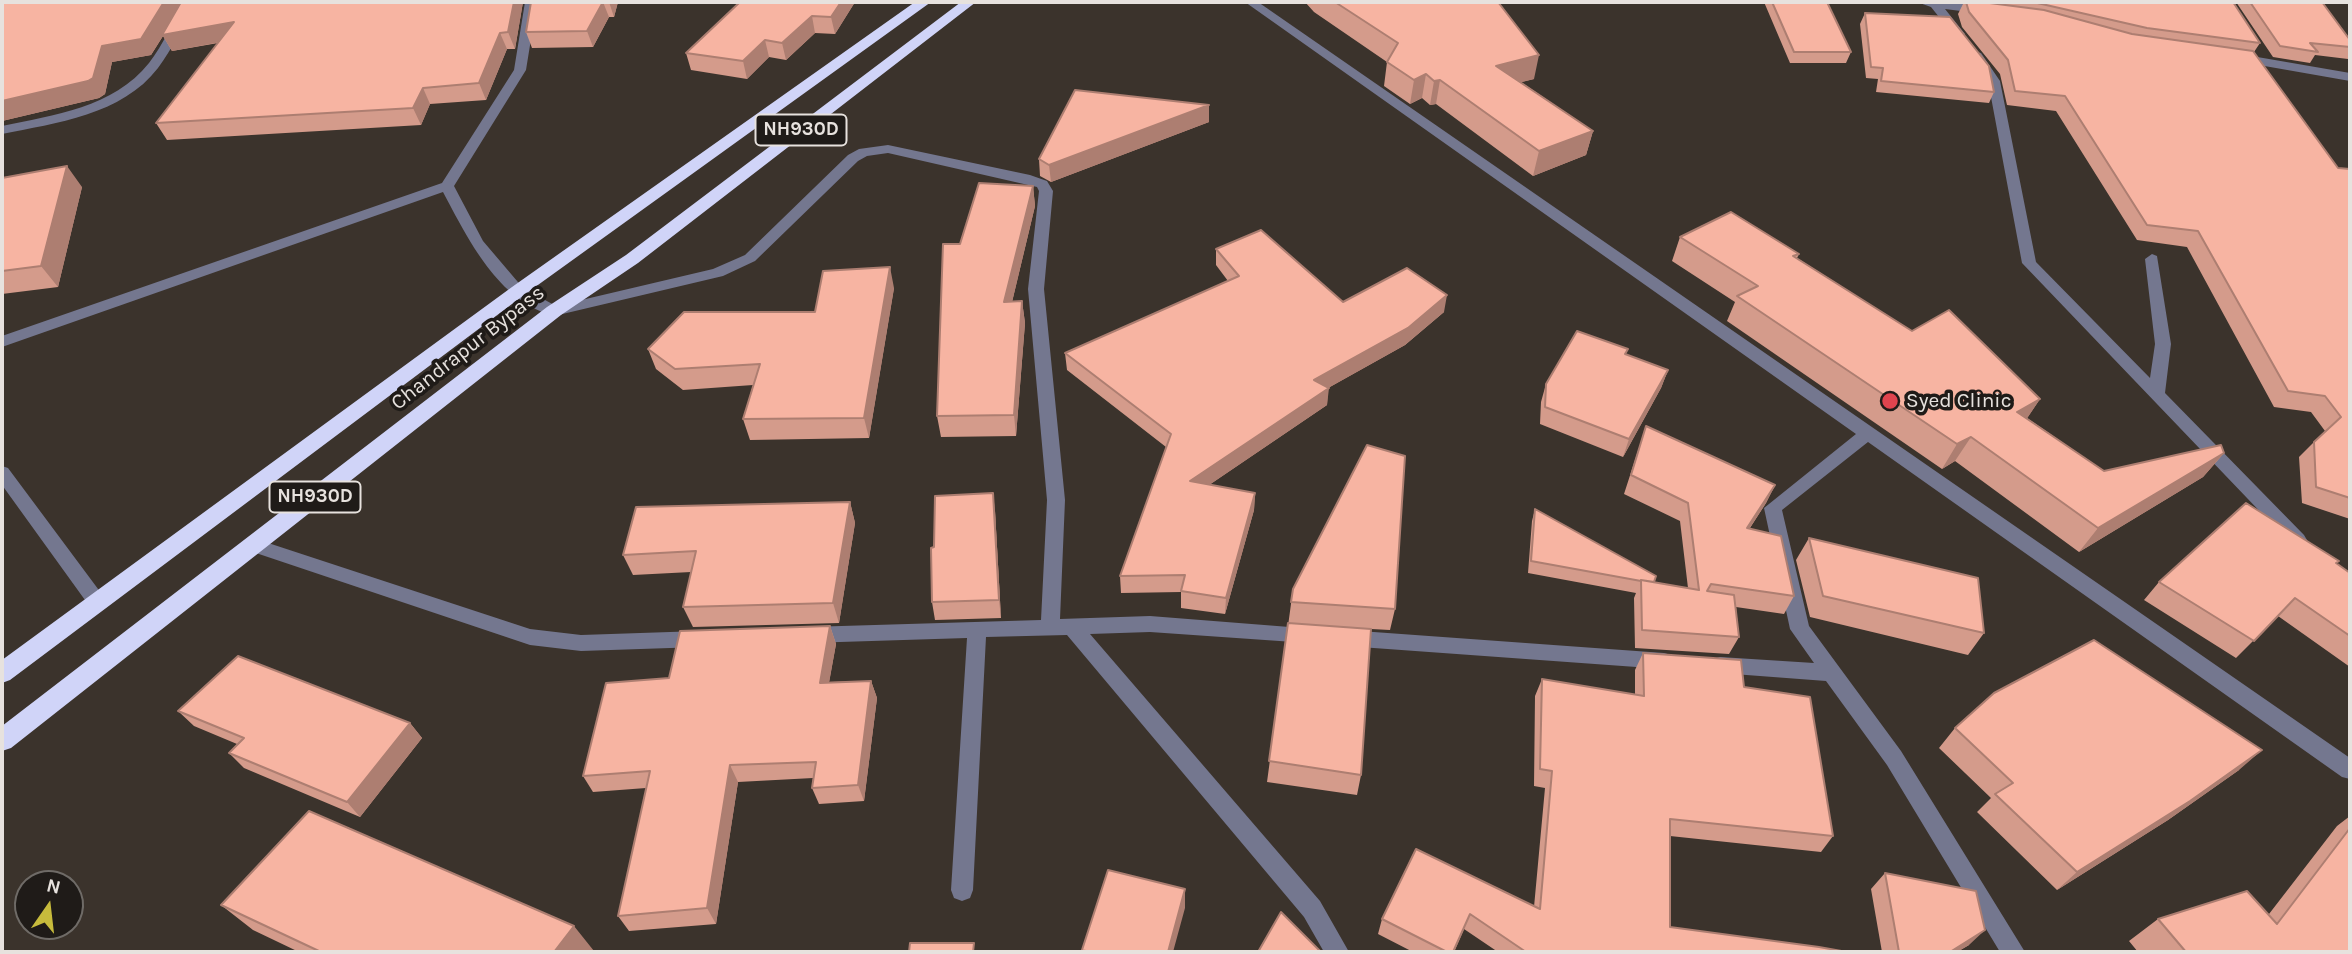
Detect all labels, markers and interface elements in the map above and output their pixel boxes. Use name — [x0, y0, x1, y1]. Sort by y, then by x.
road number: NH930D — [756, 114, 846, 146]
street label: Chandrapur Bypass — [386, 280, 550, 416]
place label: Syed Clinic — [1906, 388, 2011, 414]
marker: Syed Clinic — [1880, 391, 1900, 411]
road number: NH930D — [270, 482, 360, 512]
north arrow — [14, 870, 84, 940]
text: N — [44, 874, 63, 899]

